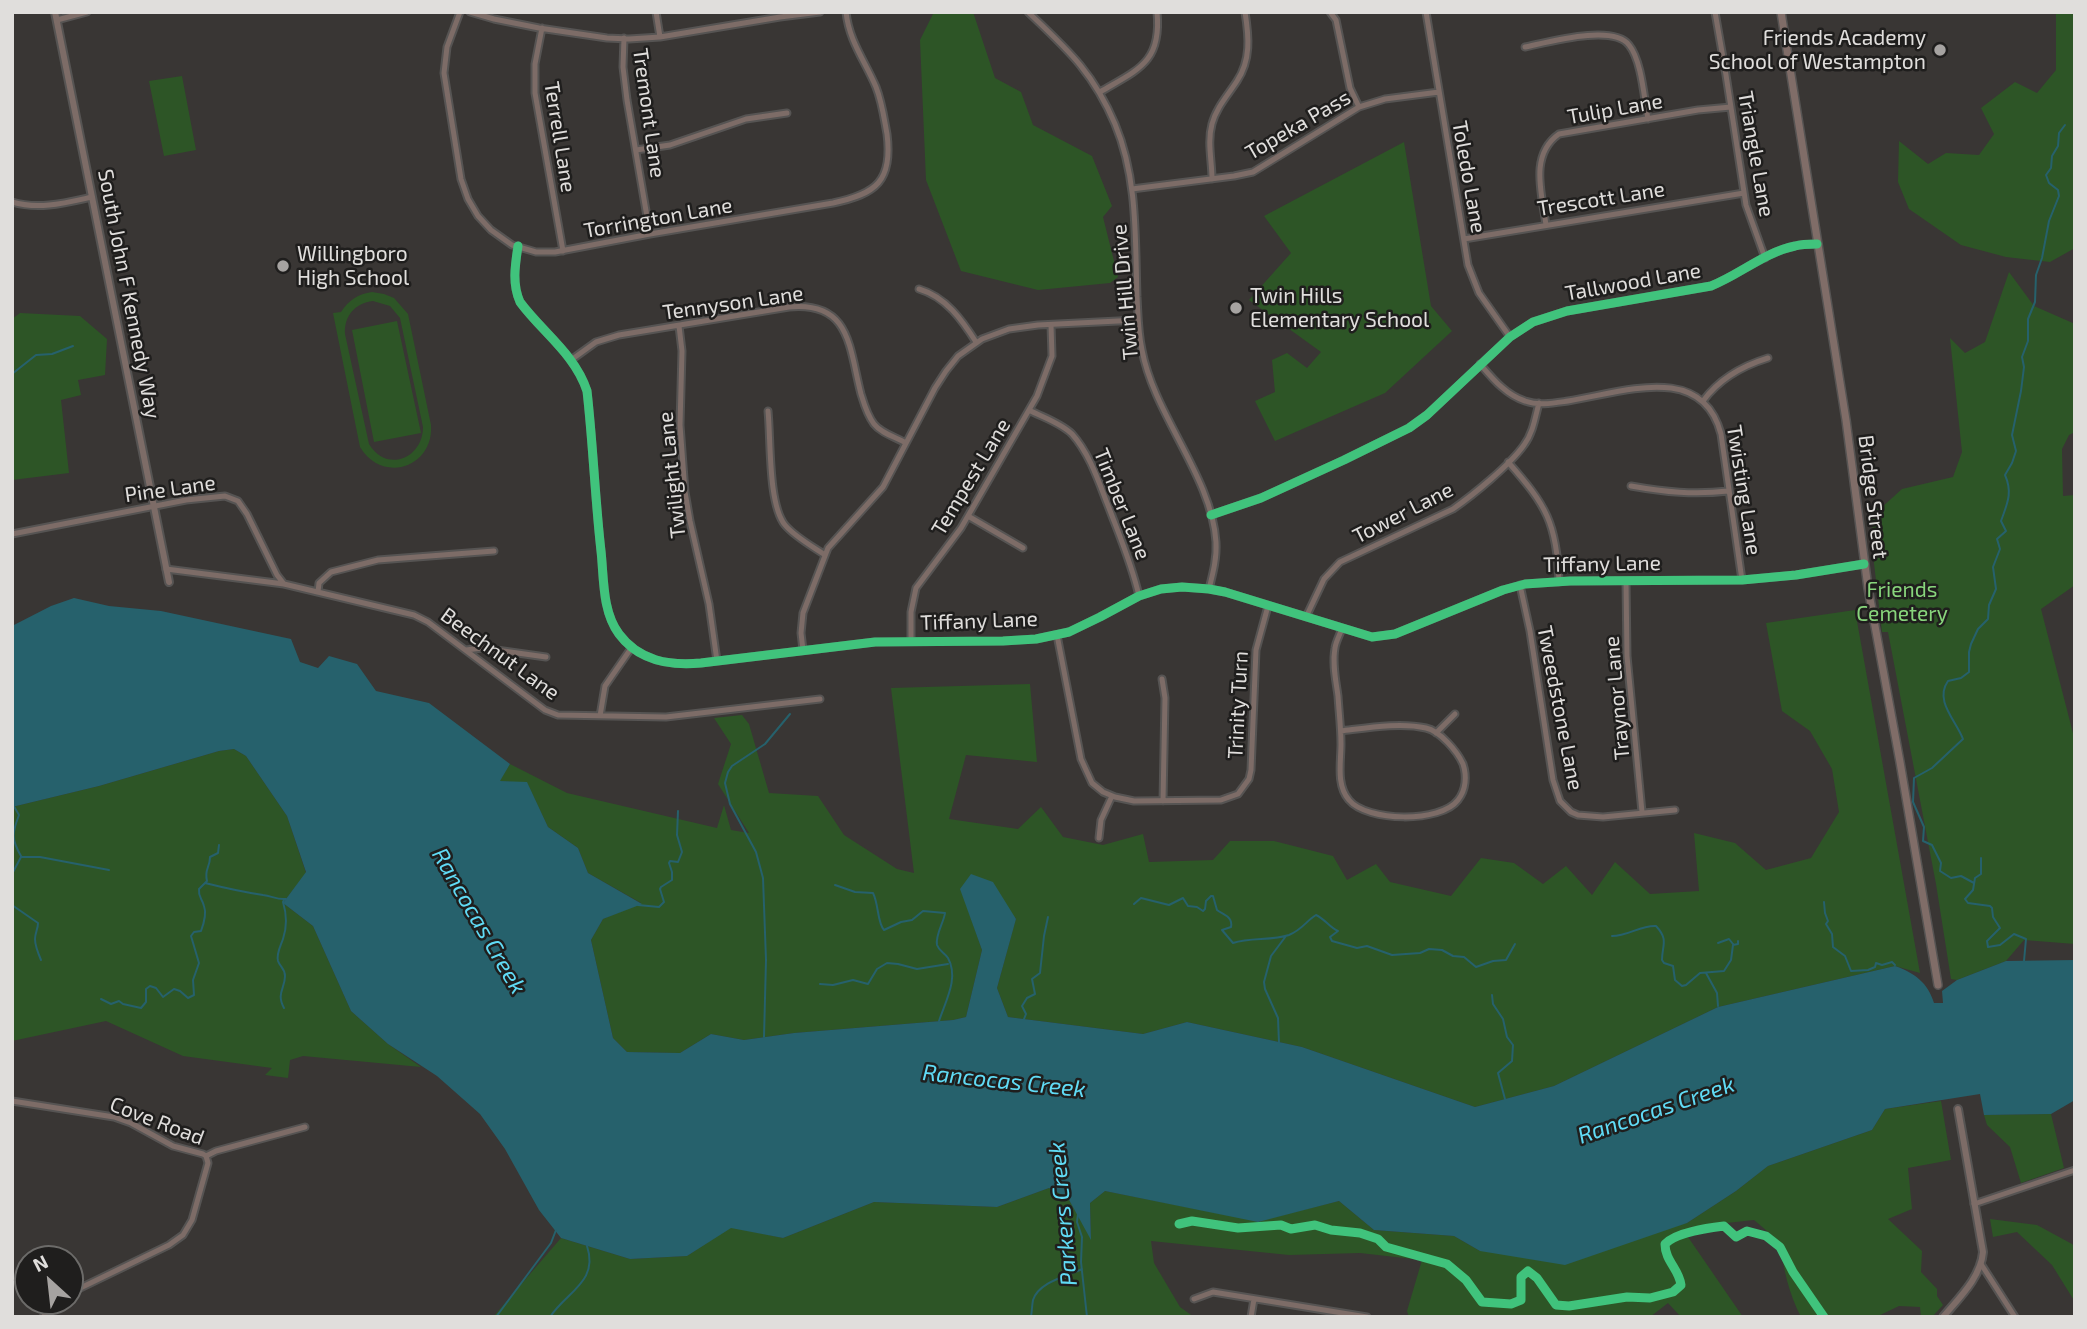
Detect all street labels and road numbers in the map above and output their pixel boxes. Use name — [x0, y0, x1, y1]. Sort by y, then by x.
street label: Tremont Lane — [627, 47, 671, 179]
street label: Terrell Lane — [539, 80, 581, 194]
street label: Topeka Pass — [1241, 85, 1355, 165]
street label: Tulip Lane — [1565, 88, 1665, 130]
street label: Triangle Lane — [1733, 89, 1779, 219]
street label: Toledo Lane — [1447, 119, 1491, 235]
street label: South John F Kennedy Way — [92, 167, 166, 421]
street label: Trescott Lane — [1535, 176, 1667, 222]
street label: Torrington Lane — [582, 193, 734, 243]
street label: Twin Hill Drive — [1107, 223, 1143, 361]
street label: Tallwood Lane — [1563, 258, 1703, 306]
street label: Tennyson Lane — [661, 281, 805, 325]
street label: Twilight Lane — [653, 411, 691, 539]
street label: Tempest Lane — [926, 414, 1016, 540]
street label: Twisting Lane — [1721, 423, 1767, 557]
street label: Bridge Street — [1853, 434, 1893, 560]
street label: Timber Lane — [1088, 445, 1156, 563]
street label: Pine Lane — [123, 470, 217, 508]
street label: Tower Lane — [1349, 477, 1457, 549]
street label: Tiffany Lane — [1543, 550, 1661, 578]
street label: Beechnut Lane — [436, 602, 564, 706]
street label: Tiffany Lane — [920, 606, 1038, 636]
street label: Tweedstone Lane — [1532, 624, 1588, 792]
street label: Traynor Lane — [1599, 635, 1635, 761]
street label: Trinity Turn — [1223, 650, 1253, 760]
street label: Cove Road — [106, 1091, 208, 1151]

